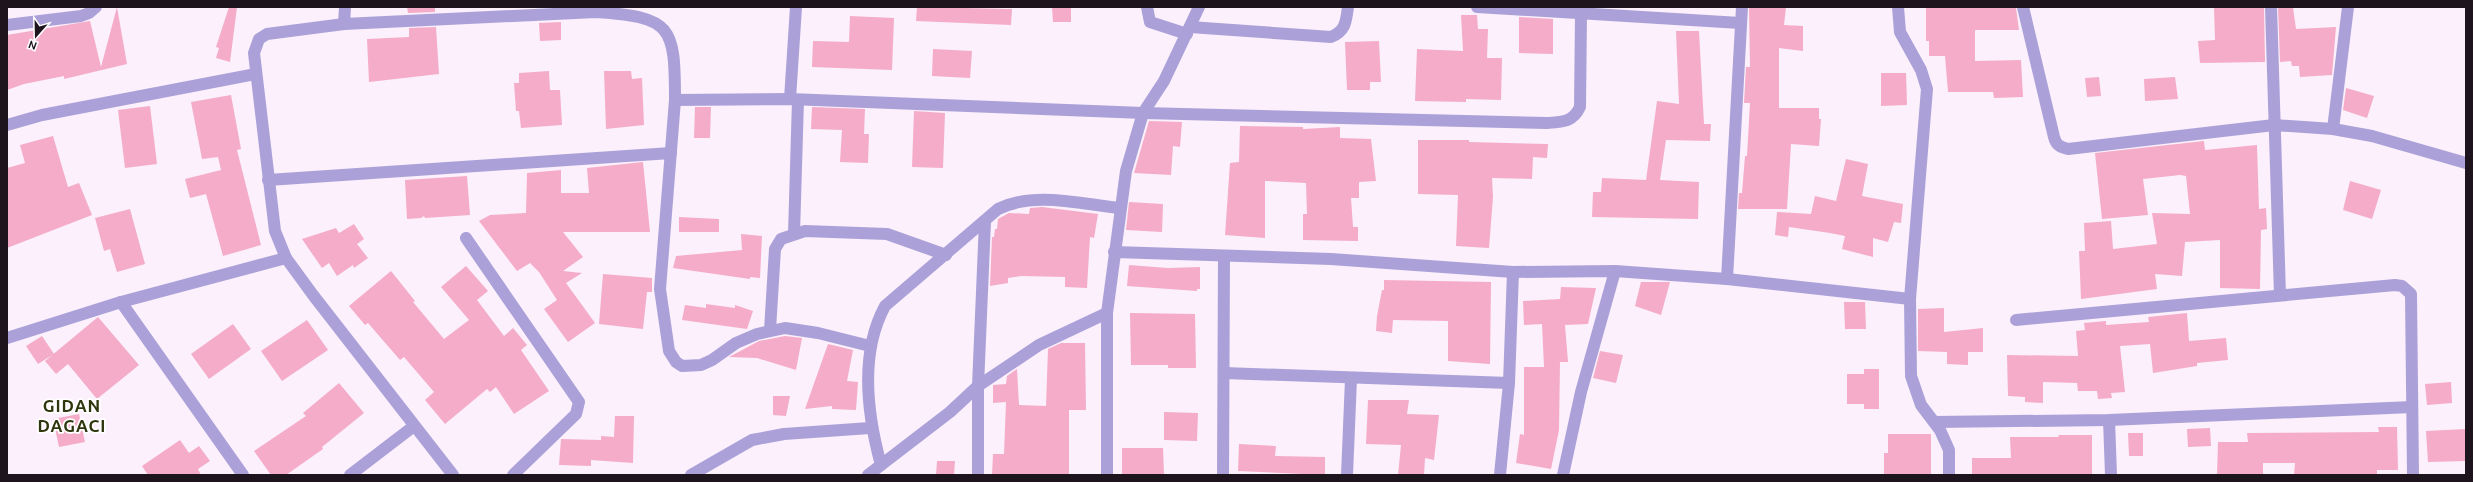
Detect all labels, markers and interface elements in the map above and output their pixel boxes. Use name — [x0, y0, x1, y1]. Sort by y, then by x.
north arrow — [16, 16, 56, 56]
text: N — [27, 38, 38, 52]
district label: GIDAN DAGACI — [38, 396, 106, 435]

